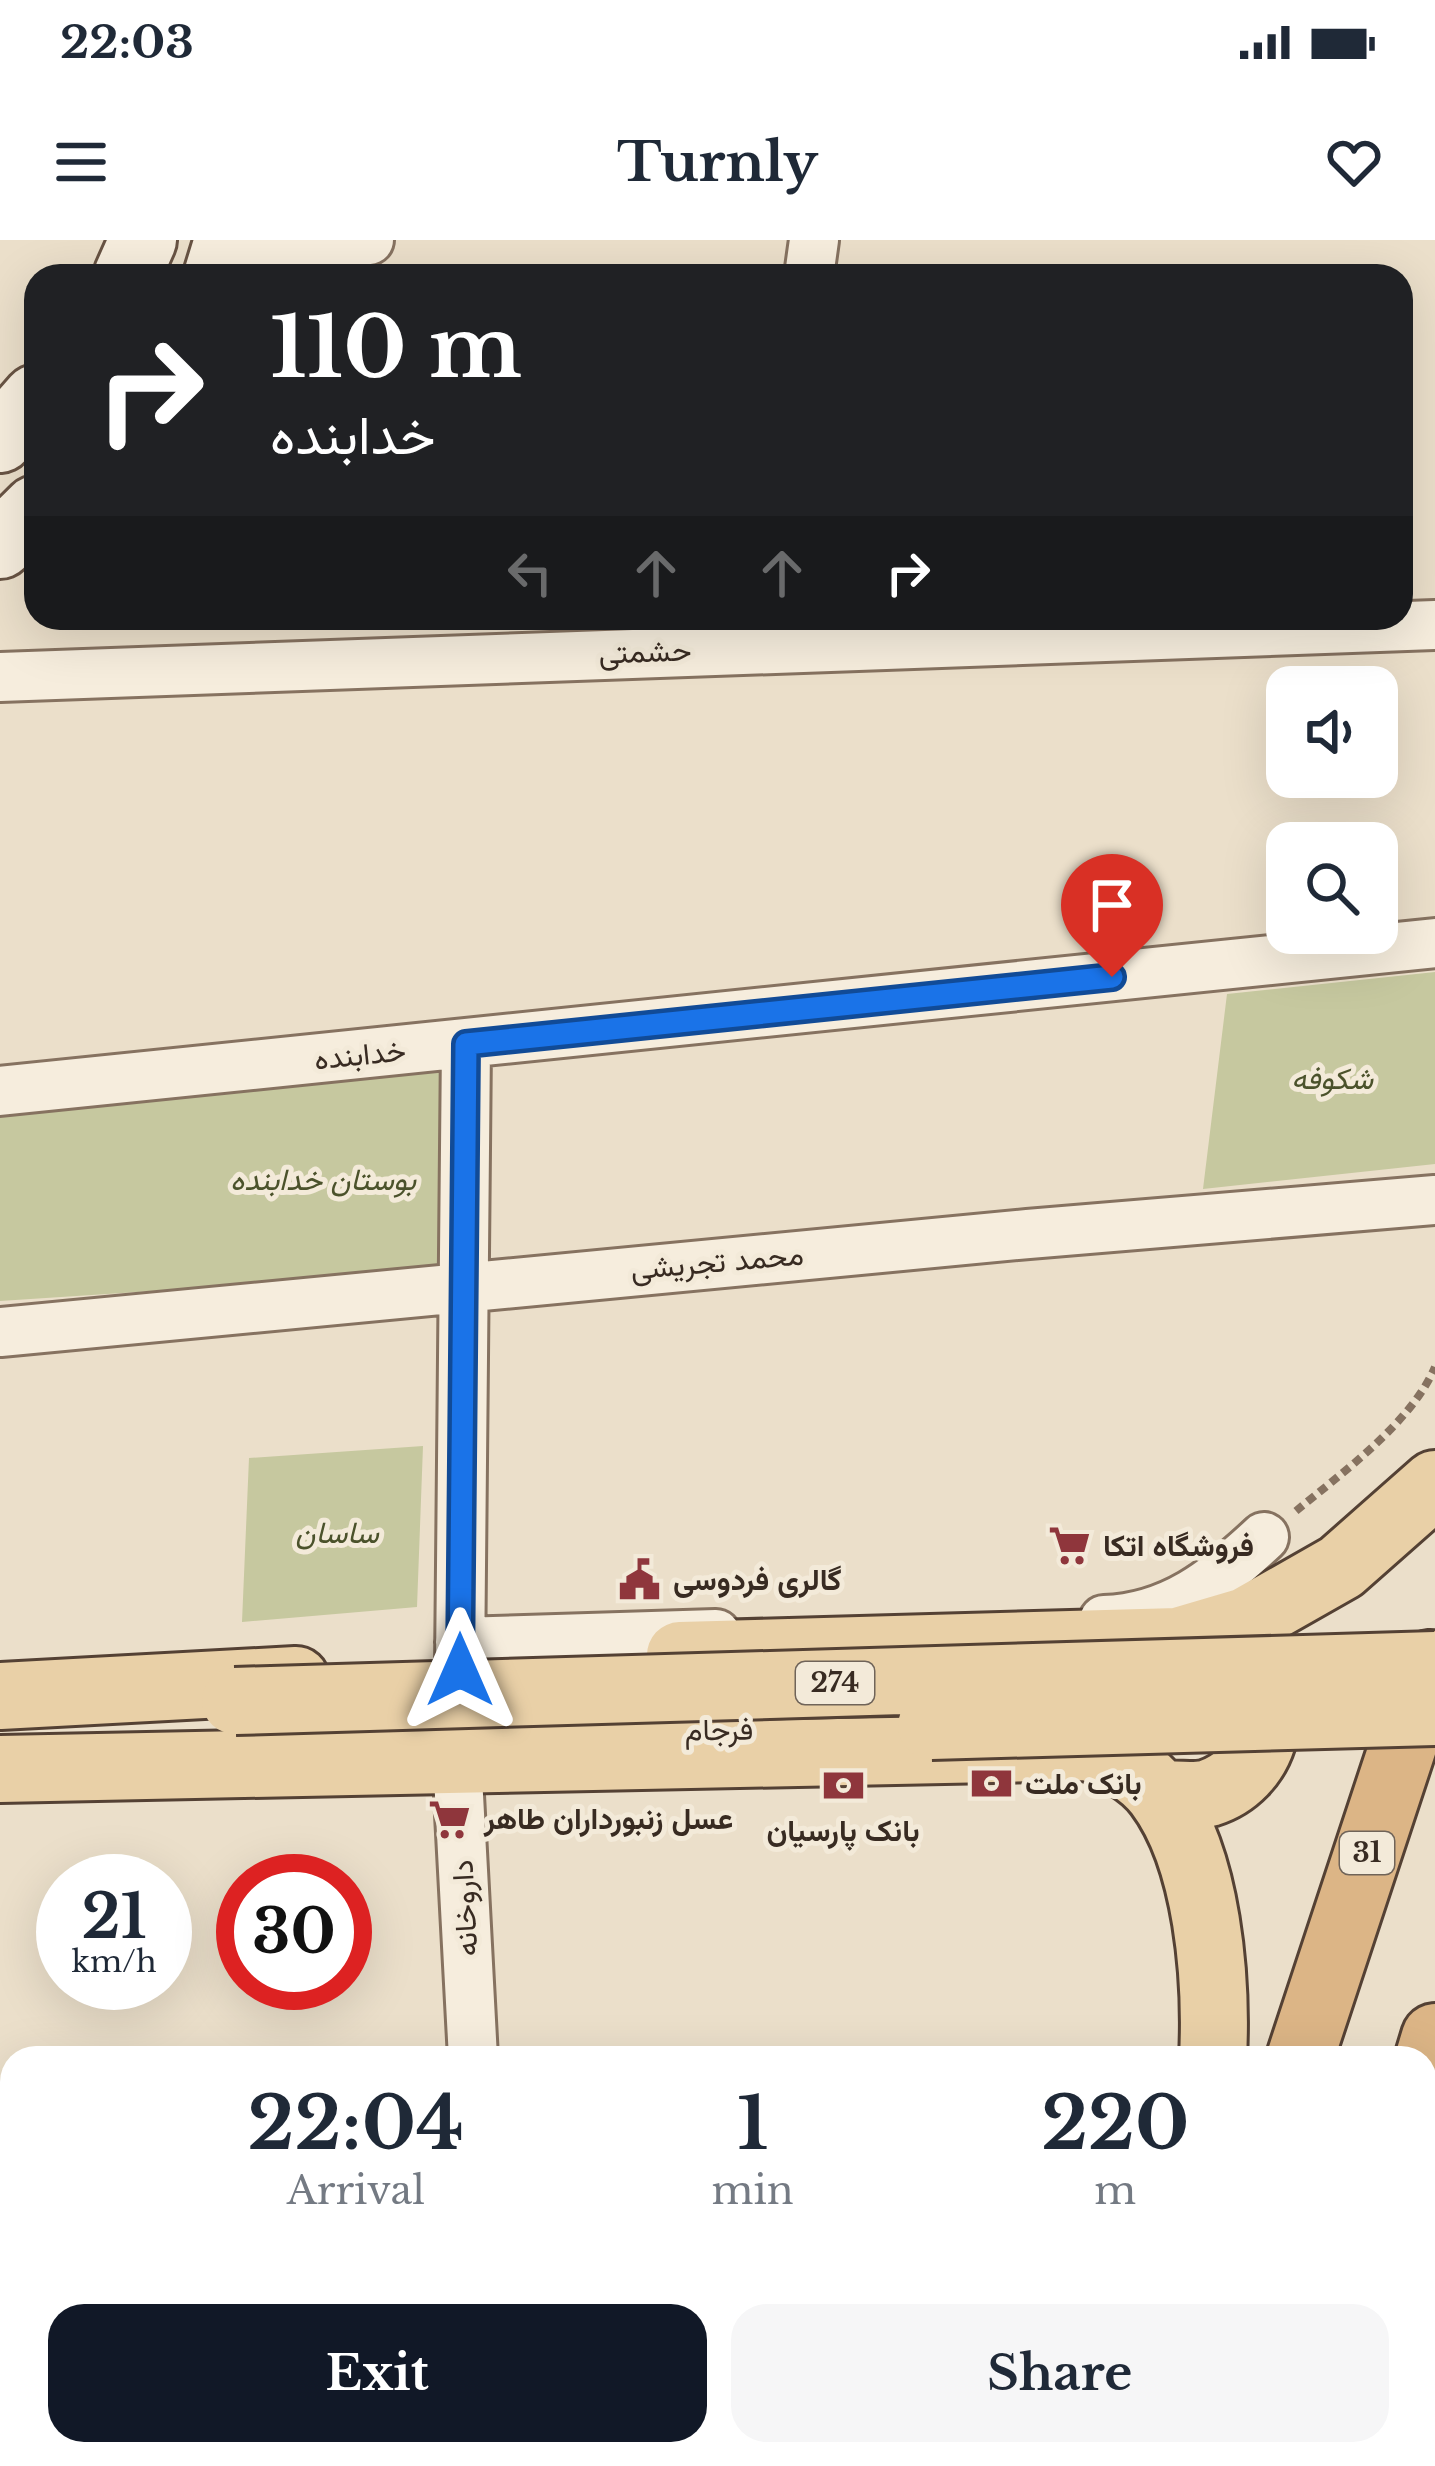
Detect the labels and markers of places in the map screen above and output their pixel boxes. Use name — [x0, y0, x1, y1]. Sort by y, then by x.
pin — [1061, 854, 1163, 977]
supermarket icon: فروشگاه اتکا — [1046, 1523, 1092, 1569]
place label: فروشگاه اتکا — [1103, 1527, 1254, 1564]
public building icon: گالری فردوسی — [616, 1557, 662, 1603]
place label: گالری فردوسی — [673, 1561, 842, 1598]
bank icon: بانک ملت — [968, 1761, 1014, 1807]
bank icon: بانک پارسیان — [820, 1762, 866, 1808]
place label: بانک ملت — [1025, 1765, 1142, 1802]
supermarket icon: عسل زنبورداران طاهر — [427, 1796, 473, 1842]
place label: عسل زنبورداران طاهر — [483, 1800, 733, 1837]
place label: بانک پارسیان — [766, 1812, 920, 1851]

